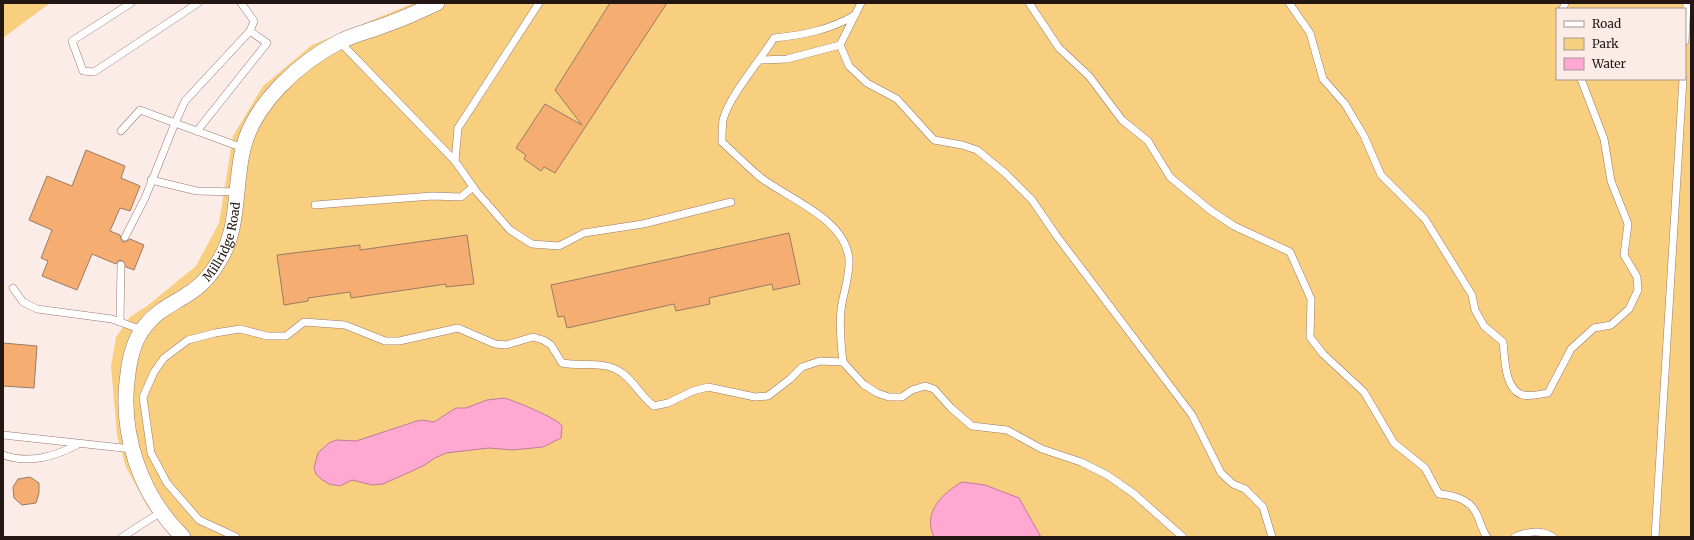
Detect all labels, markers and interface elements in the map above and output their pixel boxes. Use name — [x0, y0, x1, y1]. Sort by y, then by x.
legend — [1556, 8, 1686, 80]
text: Road — [1592, 16, 1621, 31]
text: Park — [1592, 36, 1619, 51]
text: Water — [1591, 56, 1627, 71]
street label: Millridge Road — [199, 201, 243, 284]

